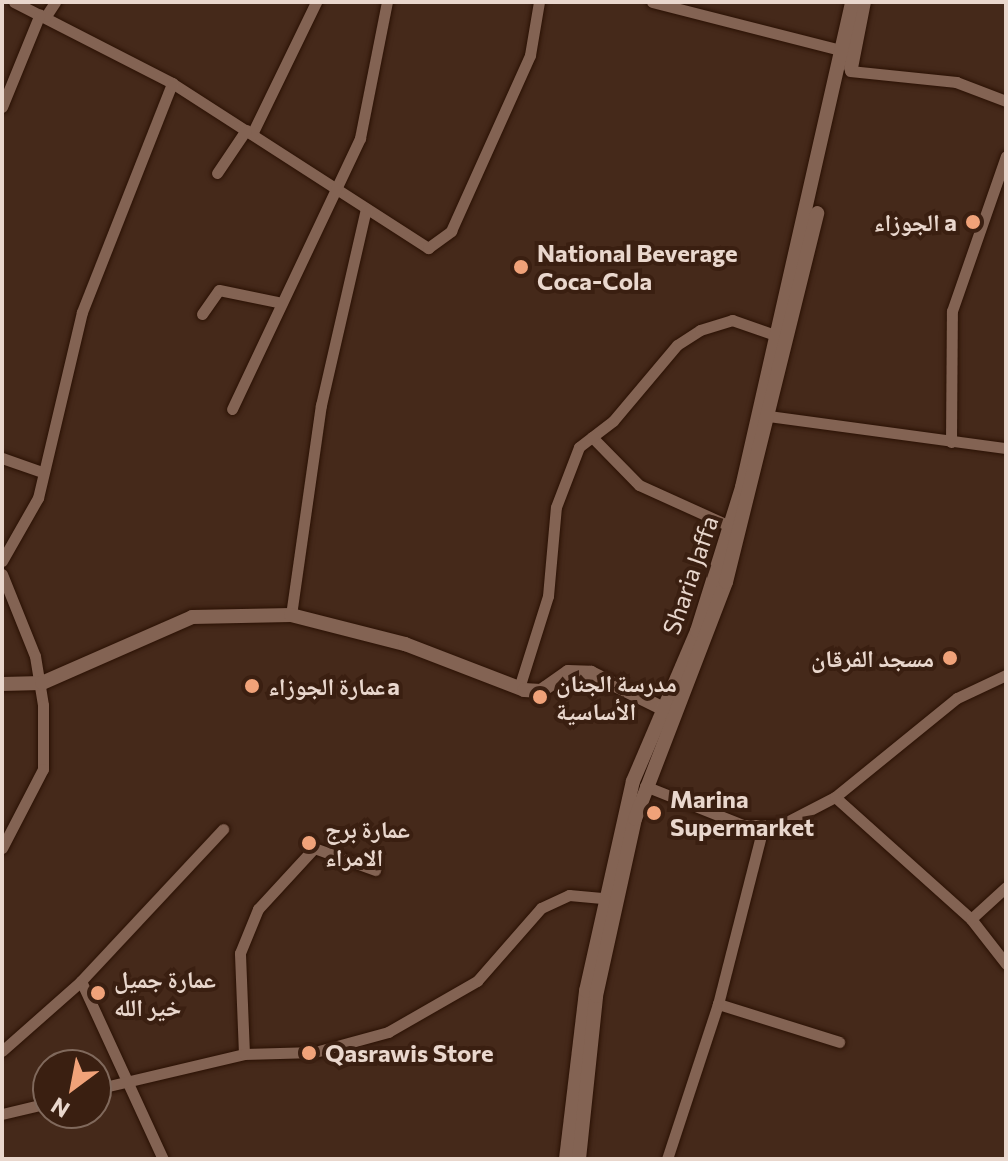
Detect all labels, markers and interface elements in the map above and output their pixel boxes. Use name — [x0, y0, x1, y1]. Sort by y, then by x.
place label: الجوزاء a — [874, 208, 957, 236]
marker: الجوزاء a — [964, 213, 982, 231]
place label: National Beverage Coca-Cola — [537, 239, 738, 295]
marker: National Beverage Coca-Cola — [512, 258, 530, 276]
street label: Sharia Jaffa — [656, 512, 724, 638]
place label: مسجد الفرقان — [811, 644, 934, 672]
marker: مسجد الفرقان — [941, 649, 959, 667]
place label: مدرسة الجنان الأساسية — [556, 669, 677, 725]
place label: عمارة الجوزاءa — [268, 672, 400, 700]
marker: عمارة الجوزاءa — [243, 677, 261, 695]
marker: مدرسة الجنان الأساسية — [531, 688, 549, 706]
place label: Marina Supermarket — [670, 785, 814, 841]
marker: Marina Supermarket — [645, 804, 663, 822]
place label: عمارة برج الامراء — [325, 815, 410, 871]
marker: عمارة برج الامراء — [300, 834, 318, 852]
place label: عمارة جميل خير الله — [114, 965, 216, 1021]
marker: عمارة جميل خير الله — [89, 984, 107, 1002]
place label: Qasrawis Store — [325, 1039, 494, 1067]
marker: Qasrawis Store — [300, 1044, 318, 1062]
north arrow — [32, 1049, 112, 1129]
text: N — [46, 1092, 74, 1124]

